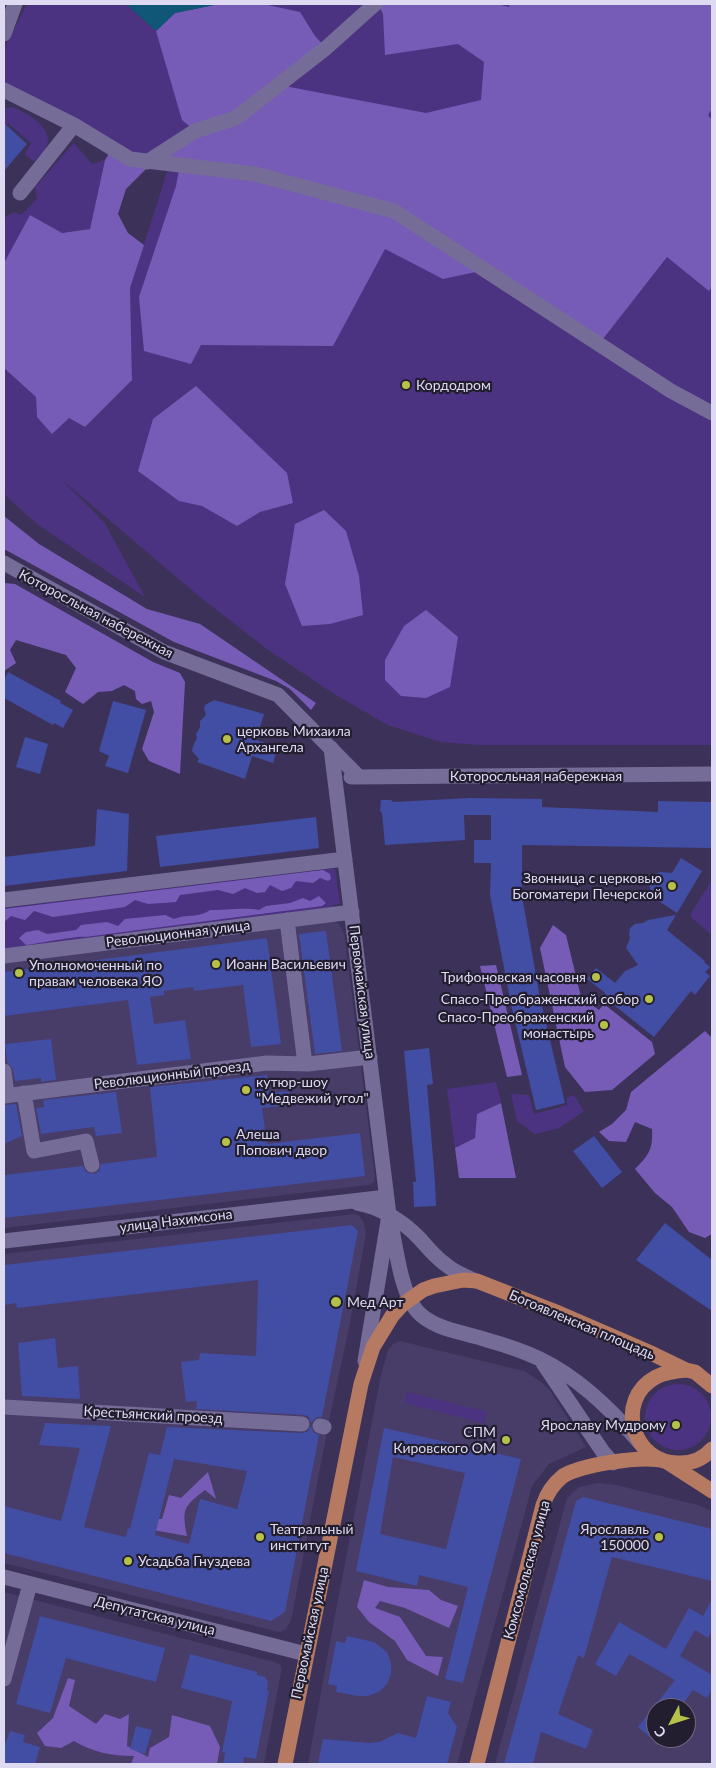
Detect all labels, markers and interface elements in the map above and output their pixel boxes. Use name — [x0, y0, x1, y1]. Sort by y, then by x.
place label: Кордодром — [416, 377, 491, 393]
marker: Кордодром — [400, 379, 412, 391]
street label: Которосльная набережная — [16, 566, 176, 662]
place label: церковь Михаила Архангела — [237, 723, 351, 756]
marker: церковь Михаила Архангела — [221, 733, 233, 745]
street label: Которосльная набережная — [450, 768, 622, 784]
place label: Звонница с церковью Богоматери Печерской — [512, 870, 662, 902]
marker: Звонница с церковью Богоматери Печерской — [666, 880, 678, 892]
street label: Революционная улица — [105, 917, 251, 951]
street label: Первомайская улица — [345, 924, 379, 1060]
place label: Иоанн Васильевич — [226, 956, 346, 972]
place label: Уполномоченный по правам человека ЯО — [29, 957, 162, 990]
marker: Иоанн Васильевич — [210, 958, 222, 970]
marker: Уполномоченный по правам человека ЯО — [13, 967, 25, 979]
place label: Трифоновская часовня — [441, 969, 586, 985]
marker: Трифоновская часовня — [590, 971, 602, 983]
place label: Спасо-Преображенский собор — [441, 991, 639, 1007]
marker: Спасо-Преображенский собор — [643, 993, 655, 1005]
place label: Спасо-Преображенский монастырь — [438, 1009, 594, 1042]
marker: Спасо-Преображенский монастырь — [598, 1019, 610, 1031]
street label: Революционный проезд — [93, 1057, 251, 1093]
place label: кутюр-шоу "Медвежий угол" — [256, 1074, 369, 1106]
marker: кутюр-шоу "Медвежий угол" — [240, 1084, 252, 1096]
place label: Алеша Попович двор — [236, 1126, 327, 1158]
marker: Алеша Попович двор — [220, 1136, 232, 1148]
street label: улица Нахимсона — [119, 1206, 233, 1236]
street label: Богоявленская площадь — [506, 1287, 658, 1363]
place label: Мед Арт — [347, 1294, 403, 1310]
marker: Мед Арт — [329, 1295, 343, 1309]
street label: Крестьянский проезд — [83, 1403, 223, 1427]
place label: Ярославу Мудрому — [541, 1417, 666, 1433]
marker: Ярославу Мудрому — [670, 1419, 682, 1431]
place label: СПМ Кировского ОМ — [393, 1424, 496, 1456]
marker: СПМ Кировского ОМ — [500, 1434, 512, 1446]
street label: Комсомольская улица — [500, 1499, 554, 1641]
place label: Театральный институт — [270, 1521, 354, 1554]
place label: Ярославль 150000 — [580, 1521, 649, 1554]
marker: Театральный институт — [254, 1531, 266, 1543]
marker: Ярославль 150000 — [653, 1531, 665, 1543]
place label: Усадьба Гнуздева — [138, 1553, 250, 1569]
marker: Усадьба Гнуздева — [122, 1555, 134, 1567]
street label: Первомайская улица — [288, 1565, 332, 1701]
street label: Депутатская улица — [93, 1593, 217, 1639]
north arrow — [646, 1698, 696, 1748]
text: С — [650, 1723, 669, 1741]

